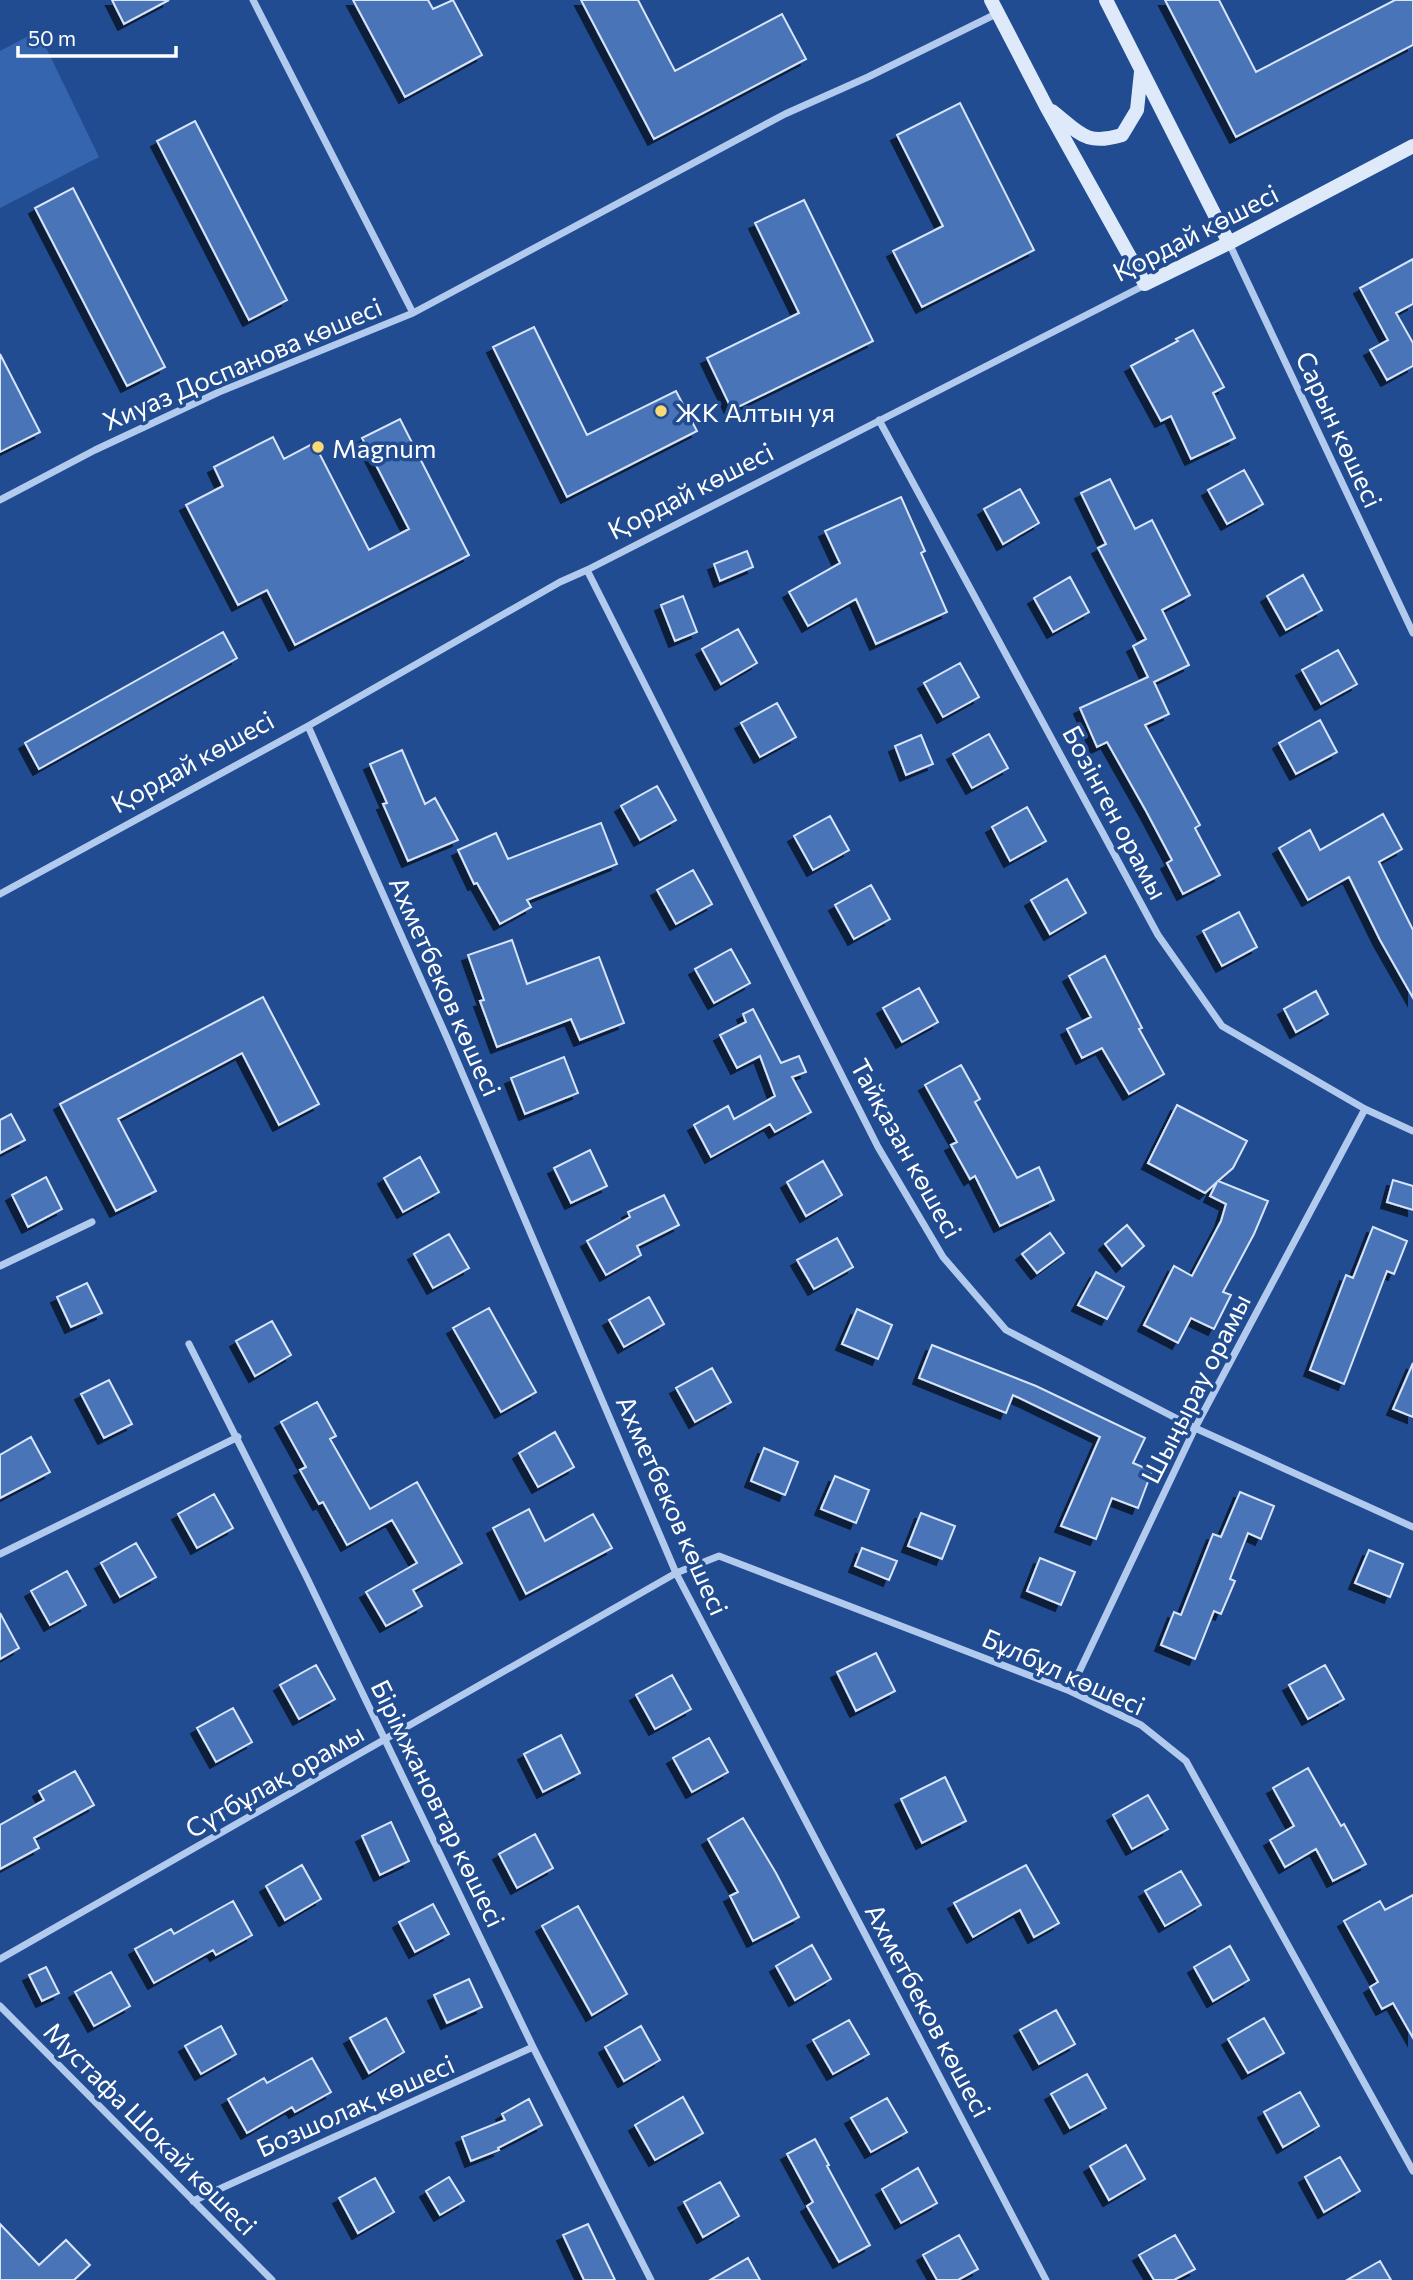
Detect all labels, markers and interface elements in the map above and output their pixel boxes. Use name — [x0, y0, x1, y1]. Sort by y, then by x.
scale bar — [18, 14, 175, 58]
text: 50 m — [28, 25, 76, 50]
street label: Қордай көшесі — [1107, 177, 1283, 287]
street label: Хиуаз Доспанова көшесі — [98, 290, 386, 436]
street label: Сарын көшесі — [1290, 346, 1390, 512]
place label: ЖК Алтын уя — [675, 396, 835, 427]
marker: ЖК Алтын уя — [653, 403, 669, 419]
place label: Magnum — [332, 432, 436, 463]
street label: Қордай көшесі — [602, 435, 778, 545]
marker: Magnum — [310, 439, 326, 455]
street label: Қордай көшесі — [105, 703, 279, 819]
street label: Бозінген орамы — [1057, 720, 1175, 904]
street label: Ахметбеков көшесі — [384, 871, 508, 1101]
street label: Тайқазан көшесі — [845, 1053, 969, 1243]
street label: Шыңырау орамы — [1134, 1288, 1256, 1488]
street label: Ахметбеков көшесі — [611, 1390, 735, 1620]
street label: Бұлбұл көшесі — [978, 1621, 1150, 1721]
street label: Бірімжановтар көшесі — [366, 1674, 512, 1932]
street label: Cүтбұлақ орамы — [179, 1716, 369, 1844]
street label: Ахметбеков көшесі — [860, 1898, 998, 2122]
street label: Мустафа Шокай көшесі — [38, 2015, 264, 2241]
street label: Бозшолақ көшесі — [251, 2047, 459, 2163]

